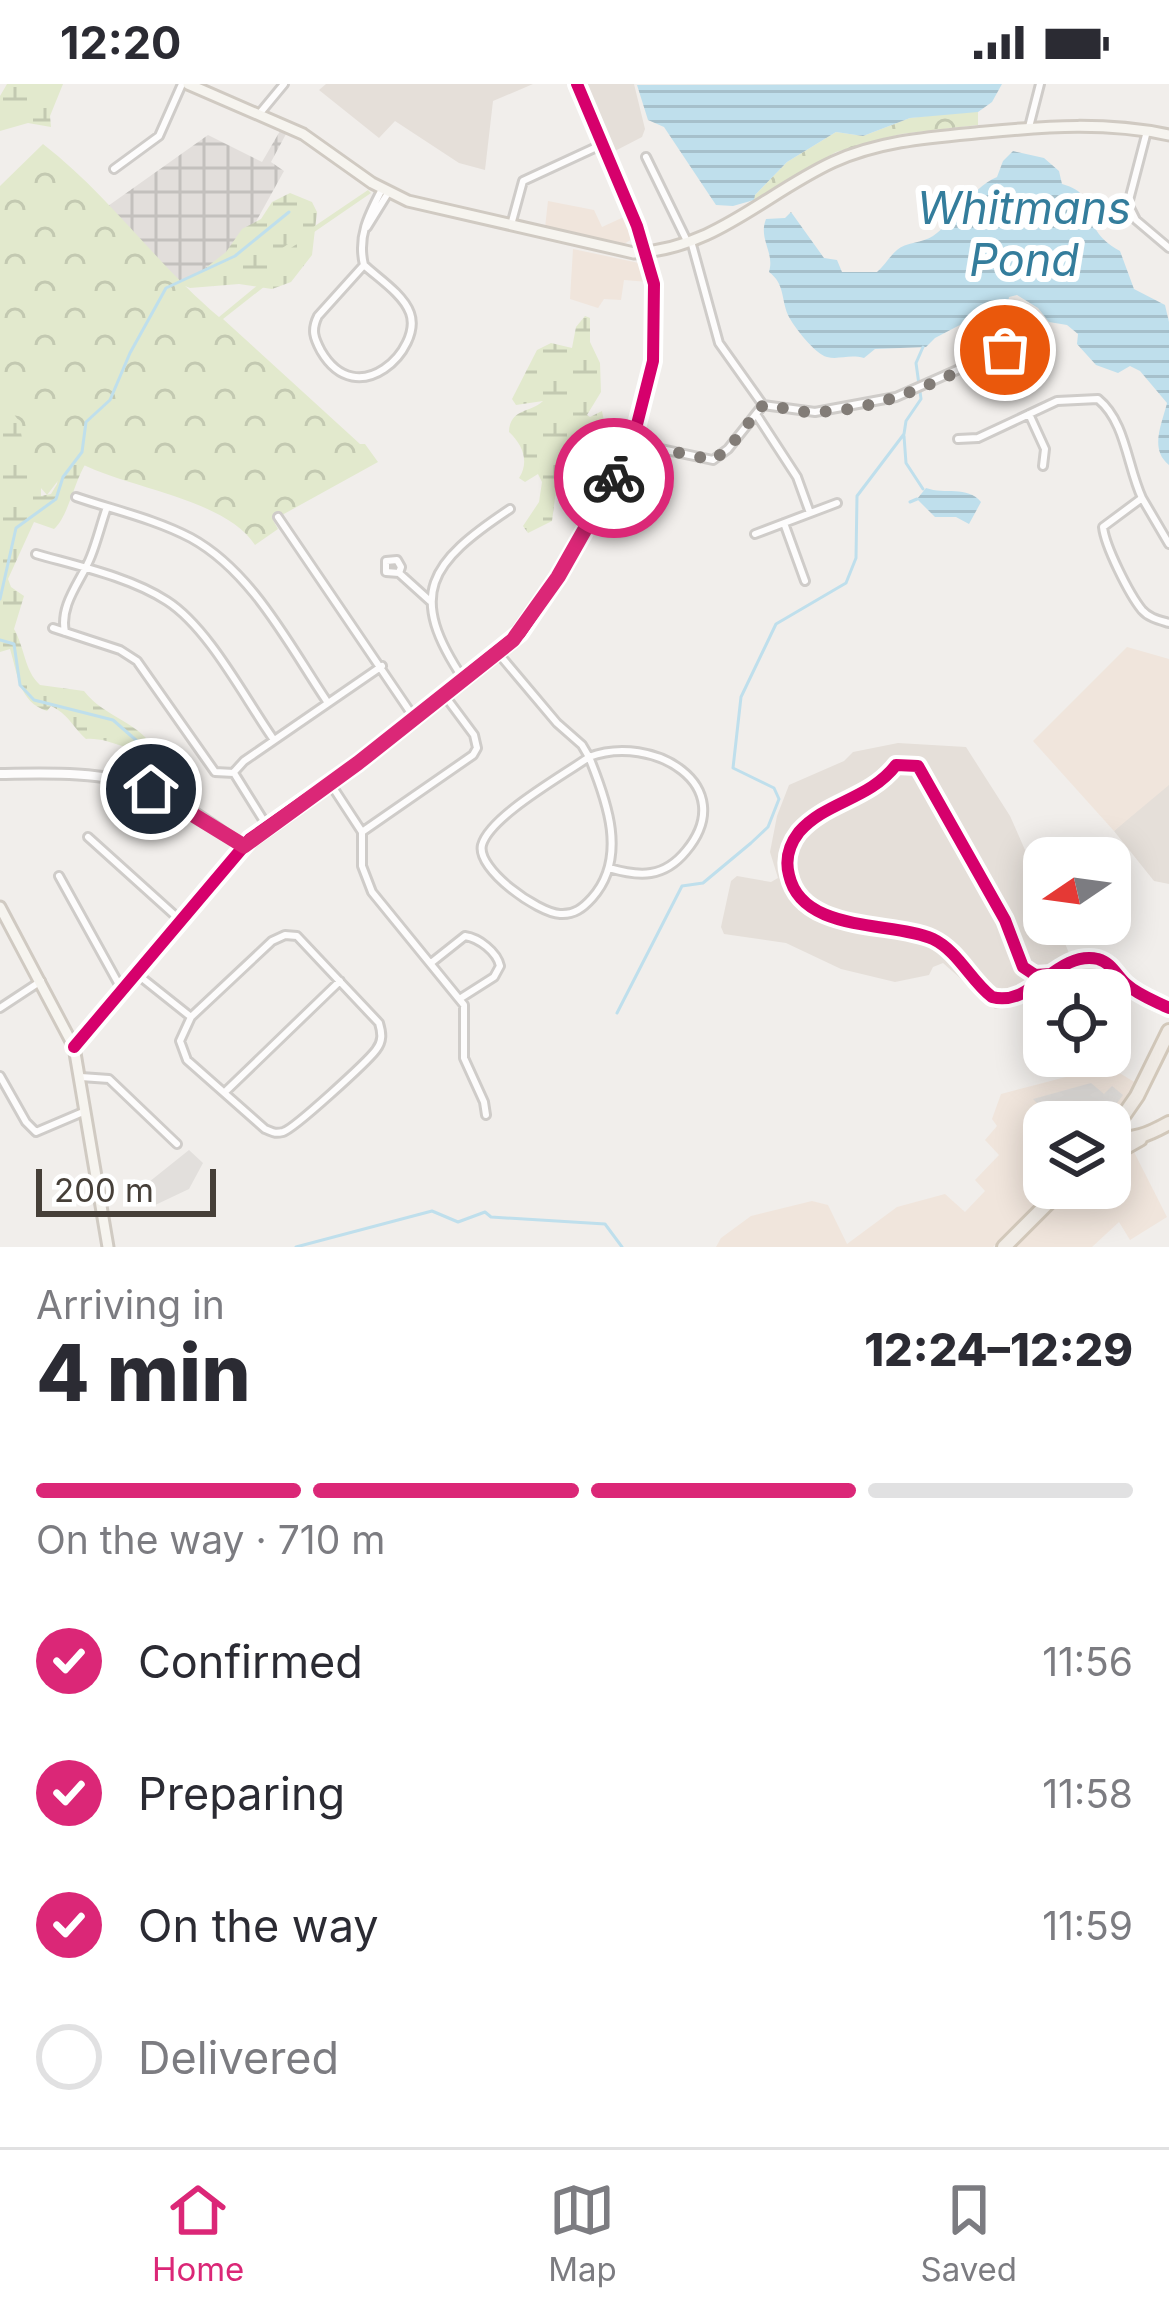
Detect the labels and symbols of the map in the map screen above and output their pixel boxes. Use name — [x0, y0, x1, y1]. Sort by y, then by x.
water label: Whitmans Pond — [917, 180, 1131, 287]
pin — [954, 299, 1056, 401]
courier — [554, 418, 674, 538]
pin — [100, 738, 202, 840]
north arrow — [1023, 837, 1131, 945]
scale bar — [36, 1163, 216, 1216]

